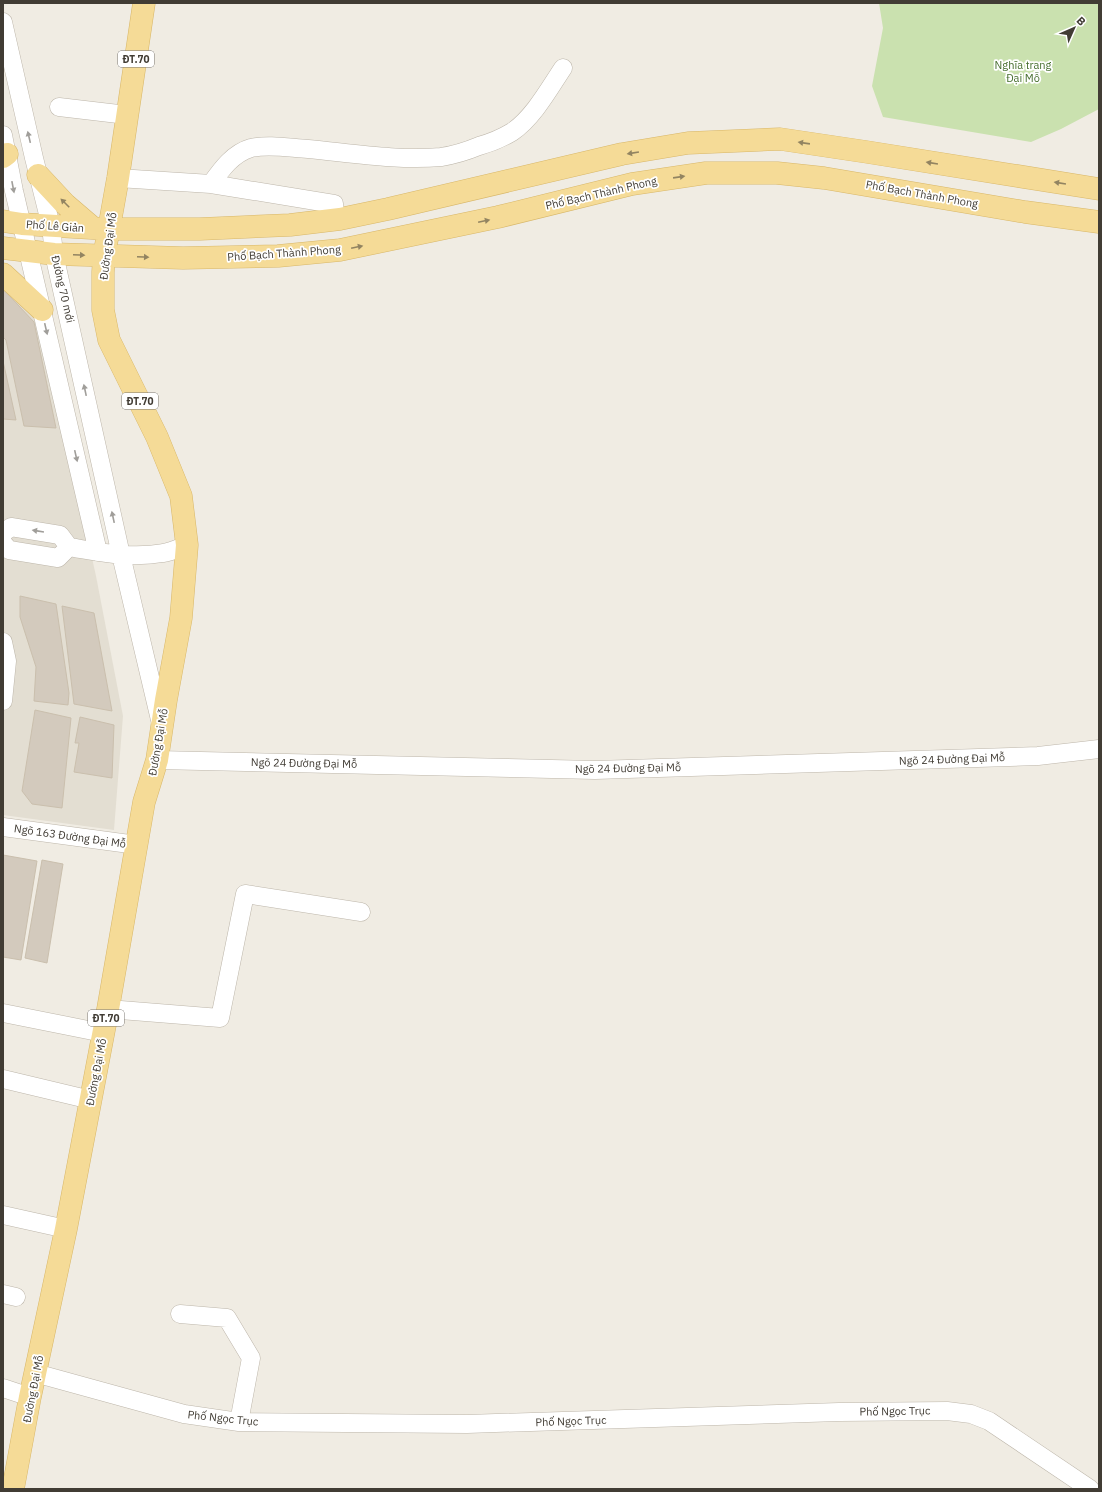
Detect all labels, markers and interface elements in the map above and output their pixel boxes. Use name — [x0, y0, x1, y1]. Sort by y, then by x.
north arrow — [1054, 8, 1094, 48]
text: B — [1074, 13, 1089, 28]
road number: ĐT.70 — [118, 51, 154, 67]
park label: Nghĩa trang Đại Mỗ — [995, 58, 1052, 85]
one-way arrow — [26, 131, 32, 143]
one-way arrow — [798, 140, 810, 146]
one-way arrow — [627, 150, 639, 156]
one-way arrow — [926, 160, 938, 166]
street label: Phố Bạch Thành Phong — [544, 173, 658, 213]
one-way arrow — [673, 174, 685, 180]
street label: Phố Bạch Thành Phong — [865, 177, 979, 211]
one-way arrow — [1054, 180, 1067, 186]
one-way arrow — [11, 181, 17, 193]
one-way arrow — [60, 198, 69, 208]
street label: Đường Đại Mỗ — [96, 211, 120, 281]
street label: Phố Lê Giản — [25, 217, 85, 235]
one-way arrow — [478, 217, 490, 223]
street label: Phố Bạch Thành Phong — [227, 242, 341, 264]
one-way arrow — [350, 244, 363, 250]
one-way arrow — [73, 252, 86, 258]
street label: Đường 70 mới — [48, 254, 78, 324]
one-way arrow — [137, 254, 150, 260]
one-way arrow — [44, 323, 50, 336]
one-way arrow — [82, 384, 88, 396]
road number: ĐT.70 — [122, 393, 158, 409]
one-way arrow — [73, 450, 79, 462]
one-way arrow — [109, 511, 115, 523]
one-way arrow — [32, 528, 44, 534]
street label: Đường Đại Mỗ — [145, 707, 171, 777]
street label: Ngõ 24 Đường Đại Mỗ — [899, 750, 1005, 768]
street label: Ngõ 24 Đường Đại Mỗ — [251, 755, 357, 771]
street label: Ngõ 24 Đường Đại Mỗ — [575, 760, 681, 776]
street label: Ngõ 163 Đường Đại Mỗ — [13, 821, 127, 851]
road number: ĐT.70 — [88, 1010, 124, 1026]
street label: Đường Đại Mỗ — [83, 1037, 109, 1107]
street label: Đường Đại Mỗ — [20, 1354, 46, 1424]
street label: Phố Ngọc Trục — [859, 1403, 931, 1419]
street label: Phố Ngọc Trục — [187, 1407, 260, 1429]
street label: Phố Ngọc Trục — [535, 1413, 607, 1429]

